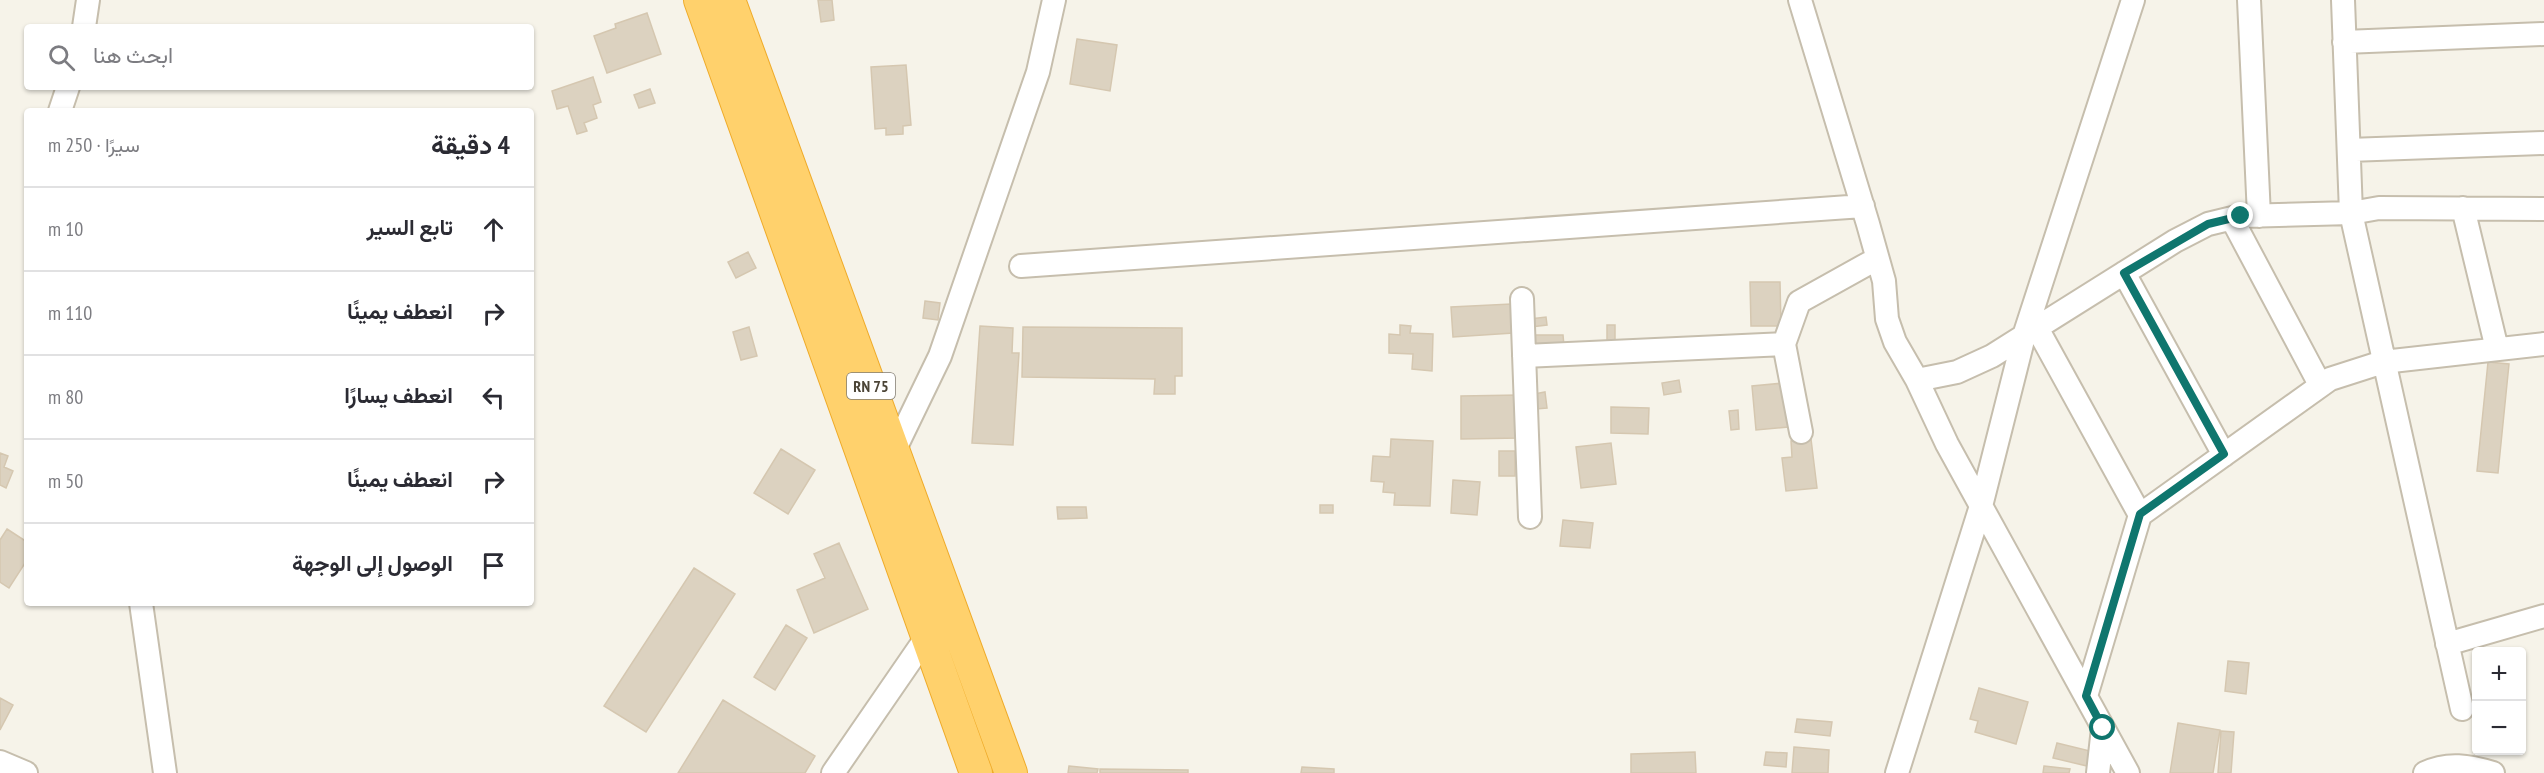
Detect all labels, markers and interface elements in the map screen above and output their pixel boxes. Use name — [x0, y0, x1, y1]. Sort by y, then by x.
search box — [24, 24, 534, 90]
icon: search — [45, 41, 78, 74]
text: ابحث هنا — [93, 41, 173, 69]
text: 4 دقيقة — [431, 128, 510, 161]
text: سيرًا · 250 m — [48, 132, 140, 158]
route end — [2227, 202, 2253, 228]
text: تابع السير — [366, 213, 453, 241]
icon: ahead — [477, 213, 510, 246]
text: 10 m — [48, 216, 83, 242]
text: انعطف يمينًا — [347, 297, 453, 325]
icon: right — [477, 297, 510, 330]
text: 110 m — [48, 300, 92, 326]
road number: RN 75 — [847, 373, 895, 399]
text: انعطف يسارًا — [344, 381, 453, 409]
icon: left — [477, 381, 510, 414]
text: 80 m — [48, 384, 83, 410]
text: انعطف يمينًا — [347, 465, 453, 493]
icon: right — [477, 465, 510, 498]
text: 50 m — [48, 468, 83, 494]
text: الوصول إلى الوجهة — [292, 549, 453, 577]
icon: arrive — [477, 549, 510, 582]
map controls — [2472, 647, 2526, 755]
button: + — [2472, 647, 2526, 701]
button: − — [2472, 701, 2526, 755]
route start — [2089, 714, 2115, 740]

